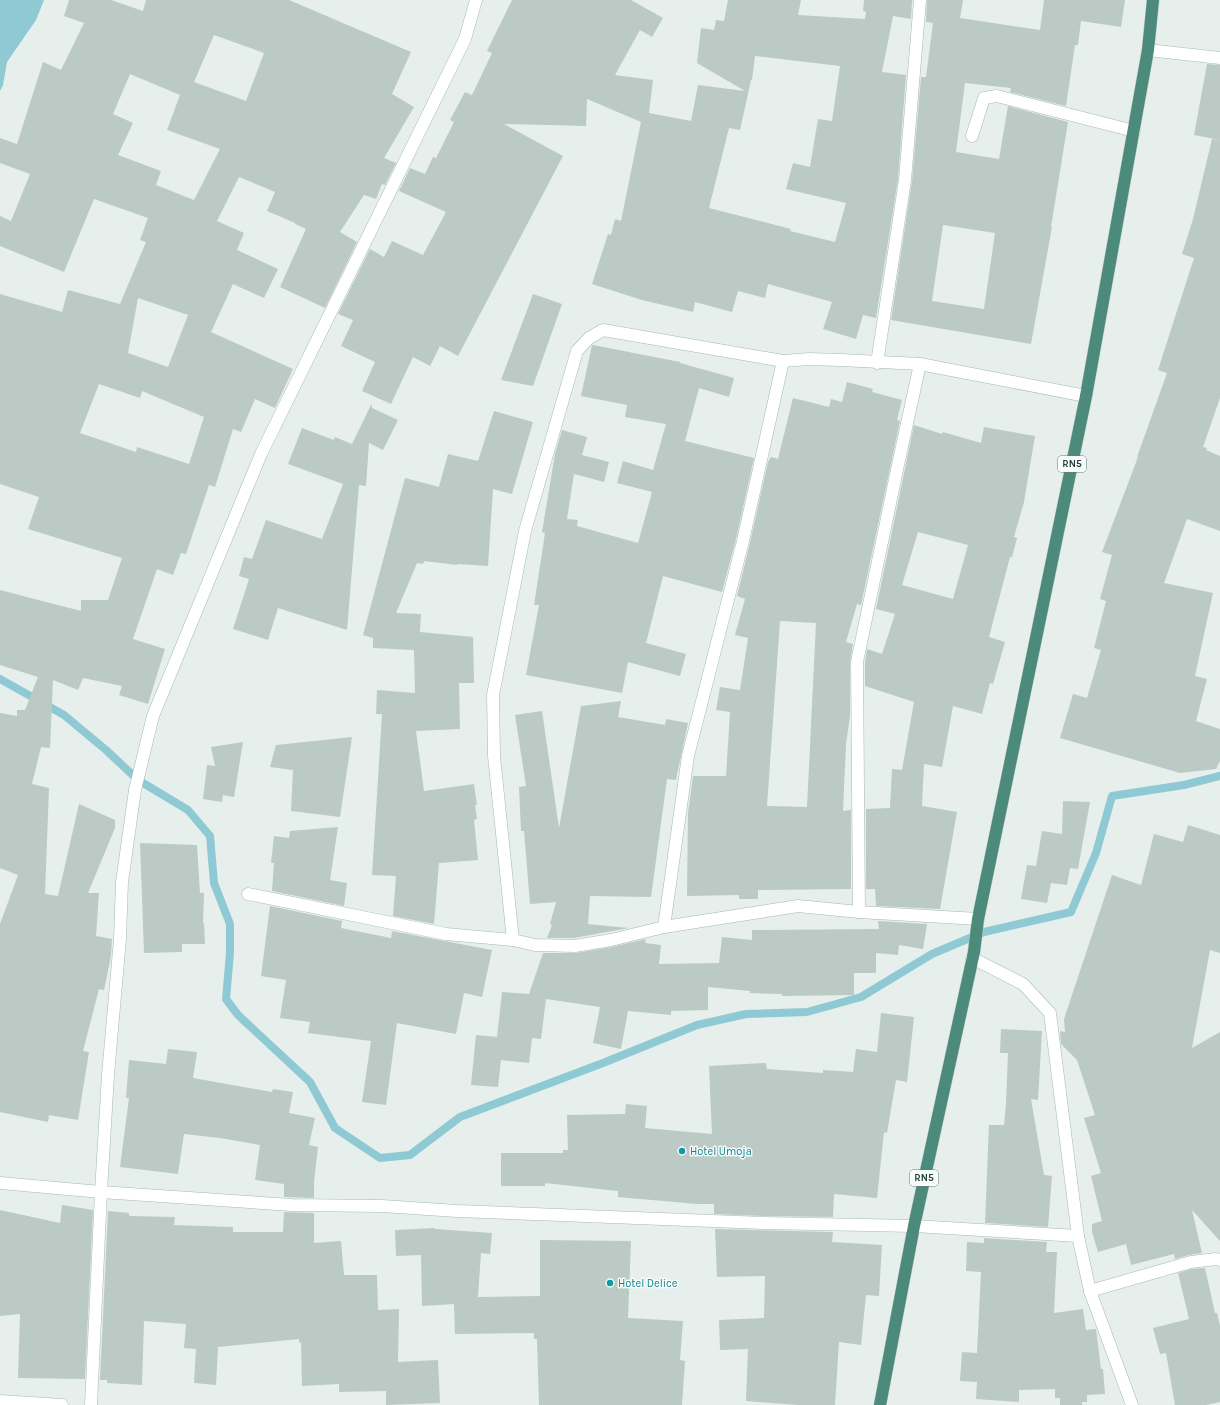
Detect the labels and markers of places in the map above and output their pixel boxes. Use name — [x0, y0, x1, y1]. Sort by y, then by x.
place label: Hotel Umoja — [690, 1145, 752, 1158]
marker: Hotel Umoja — [677, 1146, 687, 1156]
place label: Hotel Delice — [618, 1277, 678, 1290]
marker: Hotel Delice — [605, 1278, 615, 1288]

